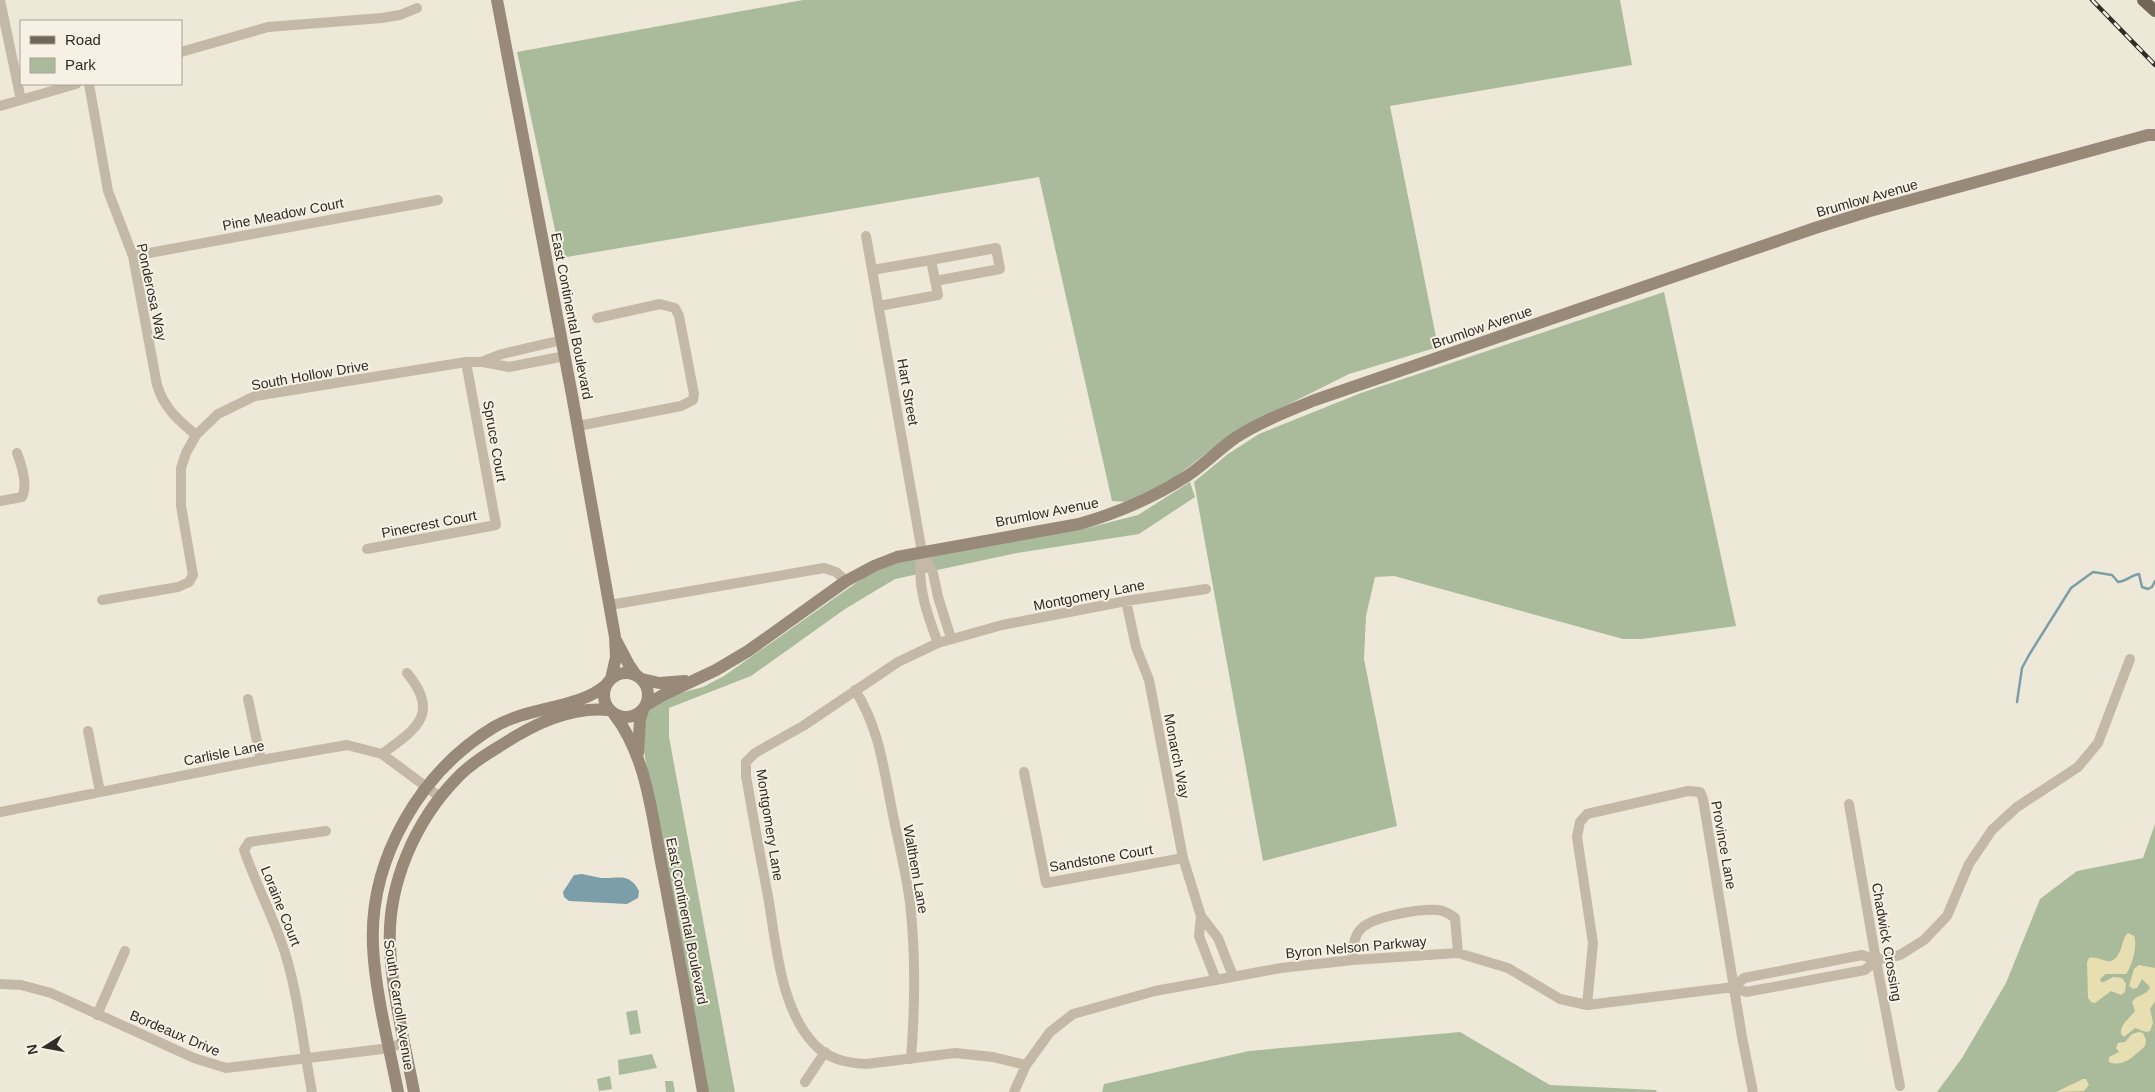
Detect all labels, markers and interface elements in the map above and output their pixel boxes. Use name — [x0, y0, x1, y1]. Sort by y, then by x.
legend — [20, 20, 182, 85]
text: Road — [65, 31, 101, 48]
text: Park — [65, 56, 96, 73]
street label: Brumlow Avenue — [1814, 176, 1920, 220]
street label: Pine Meadow Court — [221, 194, 345, 234]
street label: East Continental Boulevard — [548, 231, 596, 401]
street label: Ponderosa Way — [134, 242, 170, 342]
street label: Brumlow Avenue — [1430, 302, 1534, 352]
street label: South Hollow Drive — [250, 357, 370, 393]
street label: Hart Street — [894, 357, 922, 427]
street label: Spruce Court — [480, 399, 510, 483]
street label: Brumlow Avenue — [994, 494, 1100, 530]
street label: Pinecrest Court — [380, 507, 478, 541]
street label: Montgomery Lane — [1032, 576, 1146, 614]
street label: Monarch Way — [1161, 712, 1193, 800]
street label: Carlisle Lane — [182, 737, 266, 769]
street label: Montgomery Lane — [753, 768, 787, 882]
street label: Province Lane — [1708, 800, 1740, 891]
street label: Walthem Lane — [900, 823, 932, 915]
street label: East Continental Boulevard — [663, 836, 711, 1006]
street label: Sandstone Court — [1048, 841, 1154, 875]
street label: Loraine Court — [258, 864, 304, 948]
street label: Chadwick Crossing — [1869, 882, 1905, 1002]
street label: Byron Nelson Parkway — [1285, 933, 1427, 961]
street label: South Carroll Avenue — [381, 939, 417, 1072]
street label: Bordeaux Drive — [127, 1007, 223, 1059]
north arrow — [20, 1022, 70, 1072]
text: N — [23, 1043, 41, 1056]

